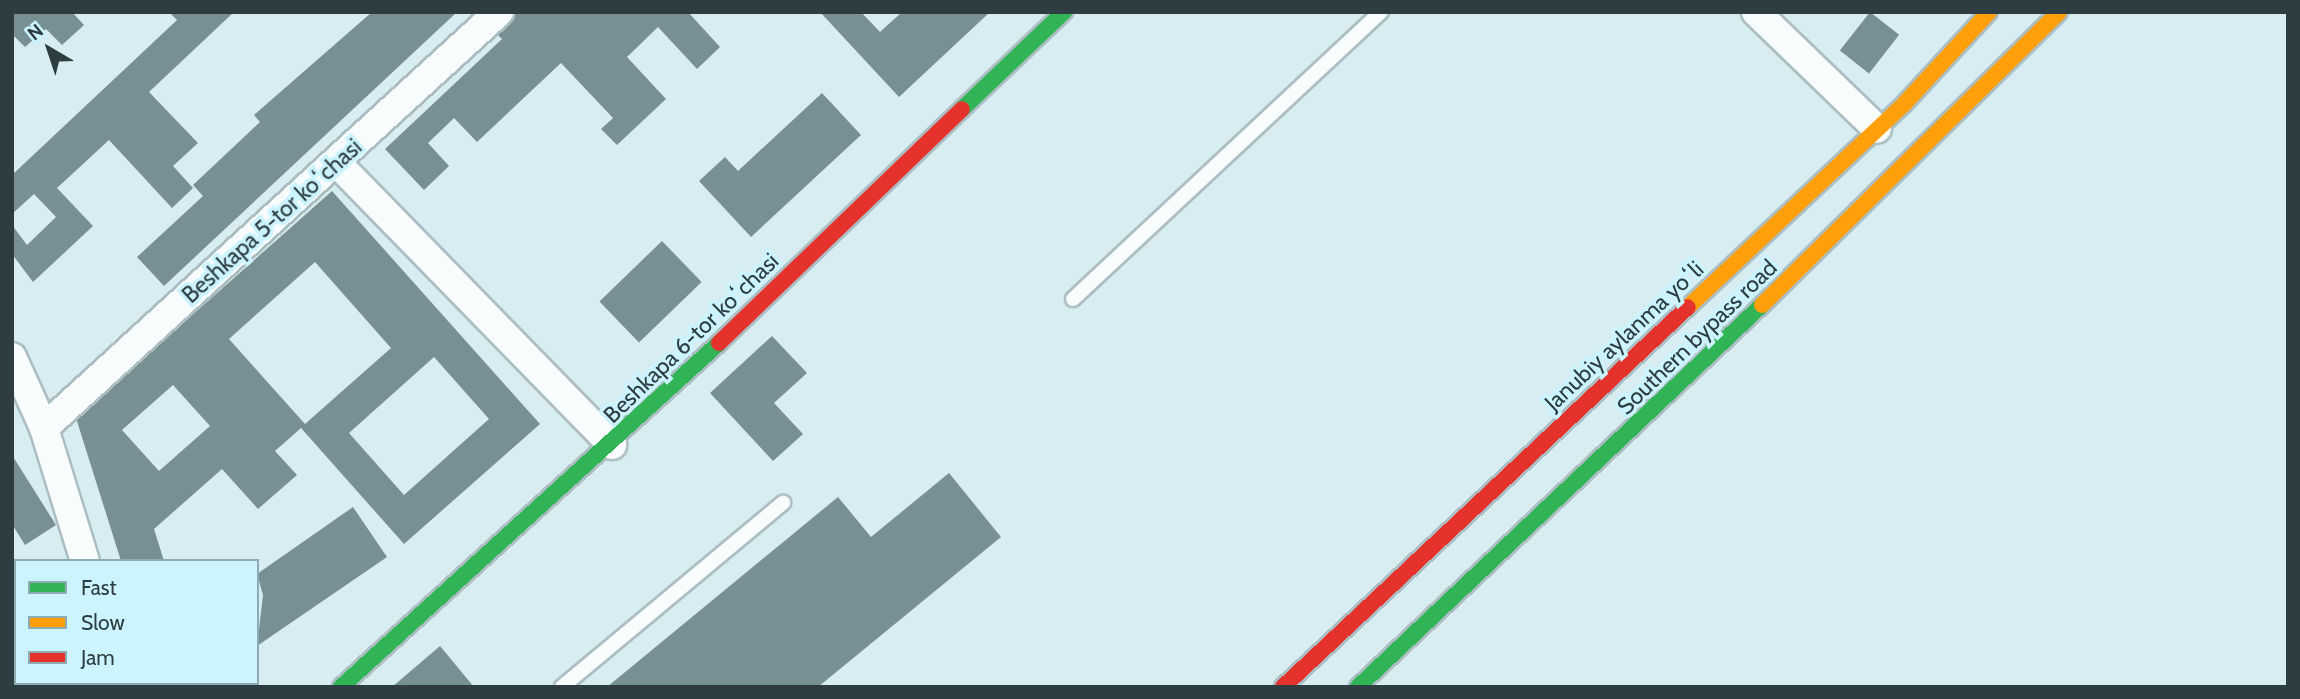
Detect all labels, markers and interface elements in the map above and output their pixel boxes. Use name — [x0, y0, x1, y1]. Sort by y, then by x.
north arrow — [14, 14, 84, 84]
text: N — [23, 19, 48, 45]
street label: Beshkapa 5-tor koʻchasi — [177, 133, 367, 309]
street label: Beshkapa 6-tor koʻchasi — [598, 247, 784, 429]
street label: Southern bypass road — [1612, 254, 1782, 420]
street label: Janubiy aylanma yoʻli — [1539, 255, 1709, 417]
legend — [14, 559, 259, 685]
text: Fast — [81, 575, 117, 600]
text: Slow — [81, 610, 125, 635]
text: Jam — [81, 645, 115, 670]

